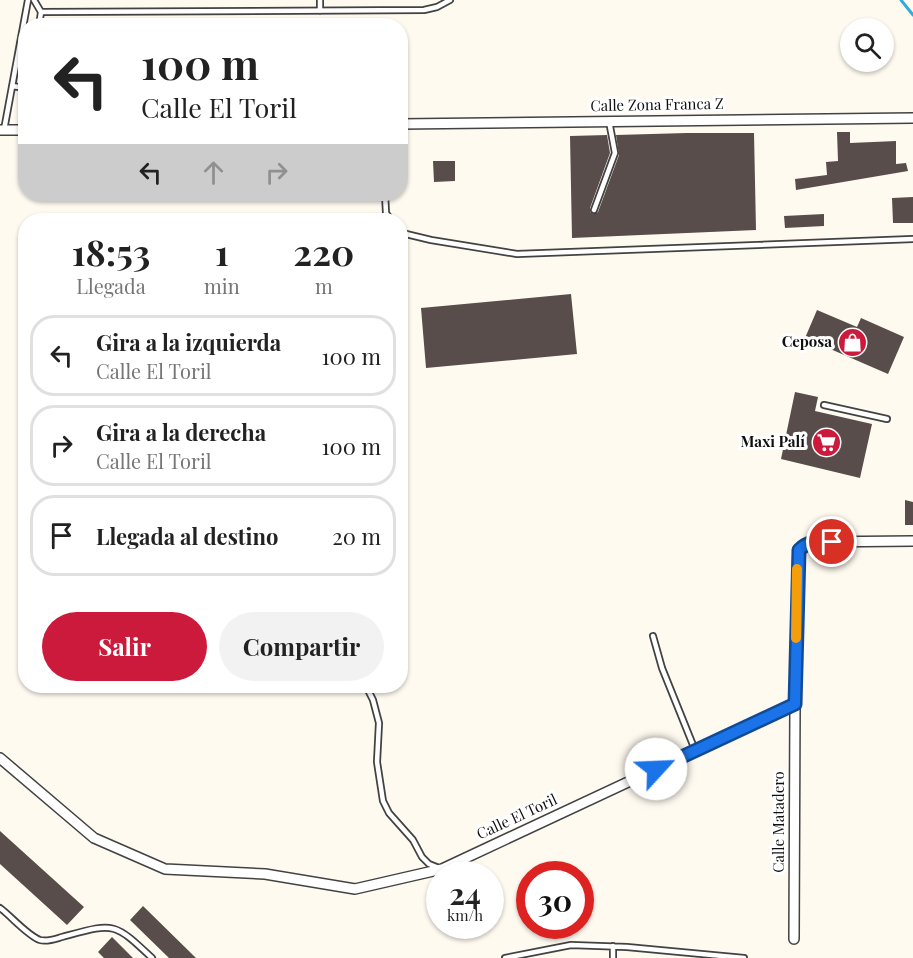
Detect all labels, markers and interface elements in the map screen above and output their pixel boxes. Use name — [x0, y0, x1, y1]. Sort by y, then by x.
map controls — [840, 18, 894, 72]
button: search — [840, 18, 894, 72]
text: 100 m — [141, 35, 259, 91]
icon: left — [42, 42, 120, 120]
text: Calle El Toril — [141, 89, 297, 125]
street label: Calle Zona Franca Z — [590, 93, 724, 115]
icon: left — [134, 156, 167, 189]
icon: ahead — [197, 156, 230, 189]
icon: right — [260, 156, 293, 189]
text: 18:53 — [72, 227, 150, 275]
text: 1 — [215, 227, 229, 275]
text: 220 — [293, 227, 354, 275]
text: Llegada — [76, 272, 146, 299]
text: min — [204, 272, 240, 299]
text: m — [315, 272, 333, 299]
shop icon: Ceposa — [837, 326, 869, 358]
text: Gira a la izquierda — [96, 327, 281, 357]
place label: Ceposa — [782, 331, 832, 351]
icon: left — [45, 339, 78, 372]
text: 100 m — [321, 341, 381, 371]
text: Calle El Toril — [96, 357, 211, 384]
text: Gira a la derecha — [96, 417, 266, 447]
supermarket icon: Maxi Palí — [810, 426, 842, 458]
icon: right — [45, 429, 78, 462]
text: 100 m — [321, 431, 381, 461]
place label: Maxi Palí — [741, 431, 805, 451]
text: Calle El Toril — [96, 447, 211, 474]
pin — [806, 516, 857, 567]
icon: arrive — [45, 519, 78, 552]
text: Llegada al destino — [96, 521, 278, 551]
text: 20 m — [332, 521, 381, 551]
icon: arrive — [815, 525, 848, 558]
button: Salir — [42, 612, 207, 681]
button: Compartir — [219, 612, 384, 681]
position arrow — [624, 737, 688, 801]
street label: Calle Matadero — [768, 771, 788, 873]
street label: Calle El Toril — [473, 789, 560, 843]
speed limit sign: 30 — [516, 861, 594, 939]
text: 24 — [449, 873, 481, 913]
text: km/h — [447, 905, 483, 925]

